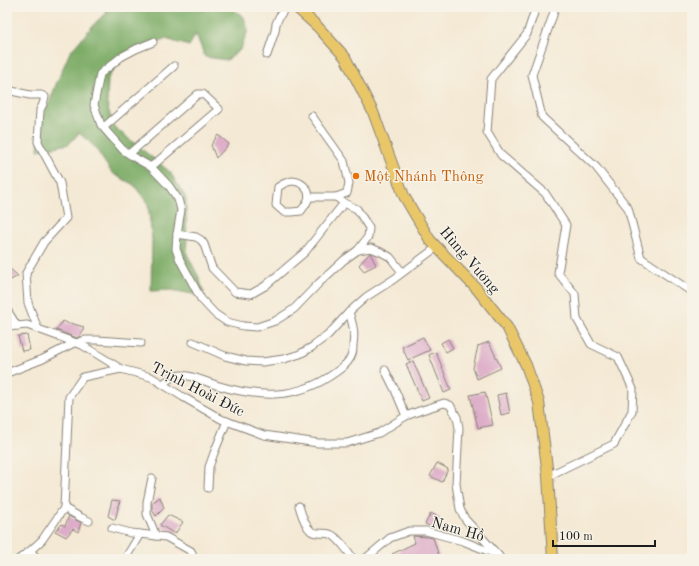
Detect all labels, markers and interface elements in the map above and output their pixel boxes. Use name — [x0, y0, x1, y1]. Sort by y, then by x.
place label: Một Nhánh Thông — [364, 170, 484, 185]
marker: Một Nhánh Thông — [351, 171, 361, 181]
street label: Hùng Vương — [436, 225, 502, 297]
street label: Trịnh Hoài Đức — [148, 360, 247, 420]
street label: Nam Hồ — [429, 514, 486, 545]
scale bar — [553, 522, 655, 548]
text: 100 m — [559, 531, 593, 543]

